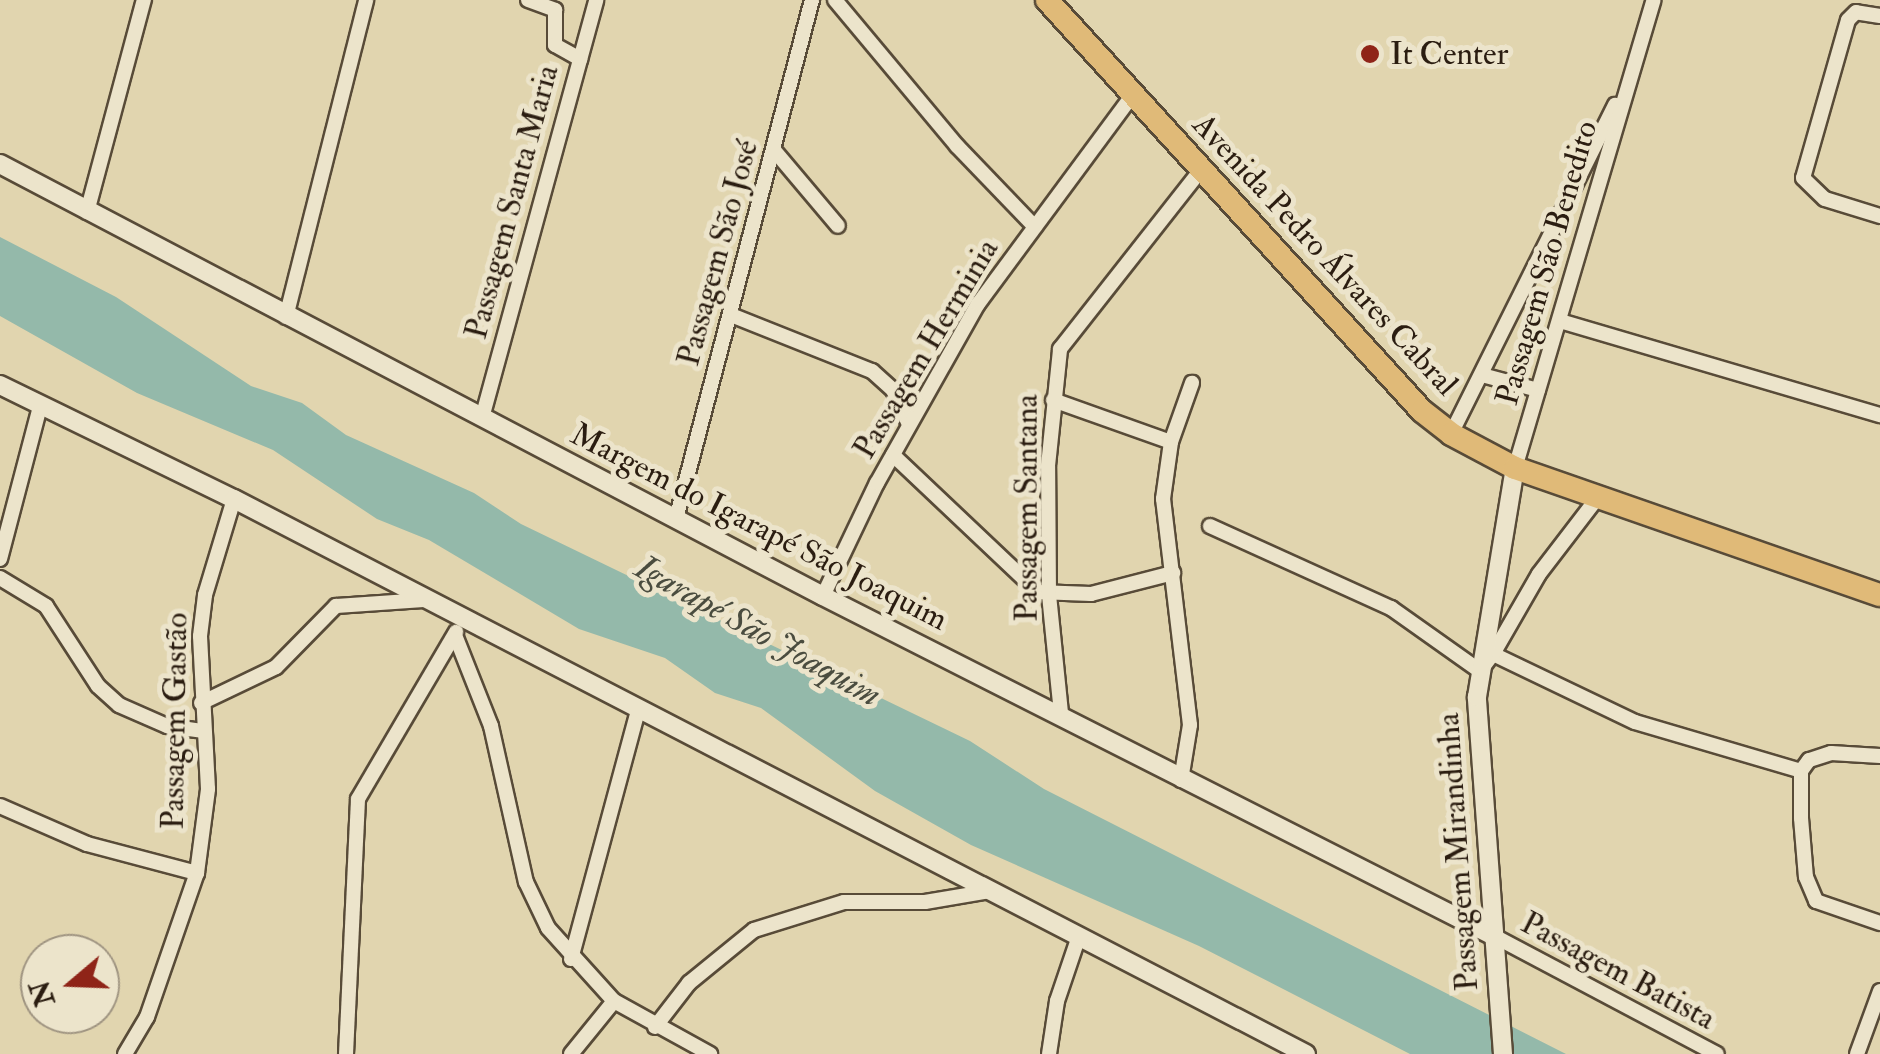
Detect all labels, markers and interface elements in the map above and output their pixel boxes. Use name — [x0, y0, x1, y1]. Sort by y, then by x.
place label: It Center — [1390, 35, 1508, 73]
marker: It Center — [1359, 43, 1381, 65]
street label: Passagem Santa Maria — [457, 61, 567, 343]
street label: Avenida Pedro Álvares Cabral — [1184, 106, 1466, 404]
street label: Passagem São Benedito — [1488, 116, 1606, 410]
street label: Passagem São José — [669, 136, 767, 370]
street label: Passagem Herminia — [845, 232, 1007, 466]
street label: Passagem Santana — [1008, 394, 1046, 622]
street label: Margem do Igarapé São Joaquim — [564, 415, 954, 639]
water label: Igarapé São Joaquim — [628, 546, 888, 716]
street label: Passagem Gastão — [154, 612, 196, 830]
street label: Passagem Mirandinha — [1429, 712, 1487, 992]
street label: Passagem Batista — [1514, 904, 1722, 1038]
north arrow — [20, 934, 120, 1034]
text: N — [22, 976, 64, 1011]

